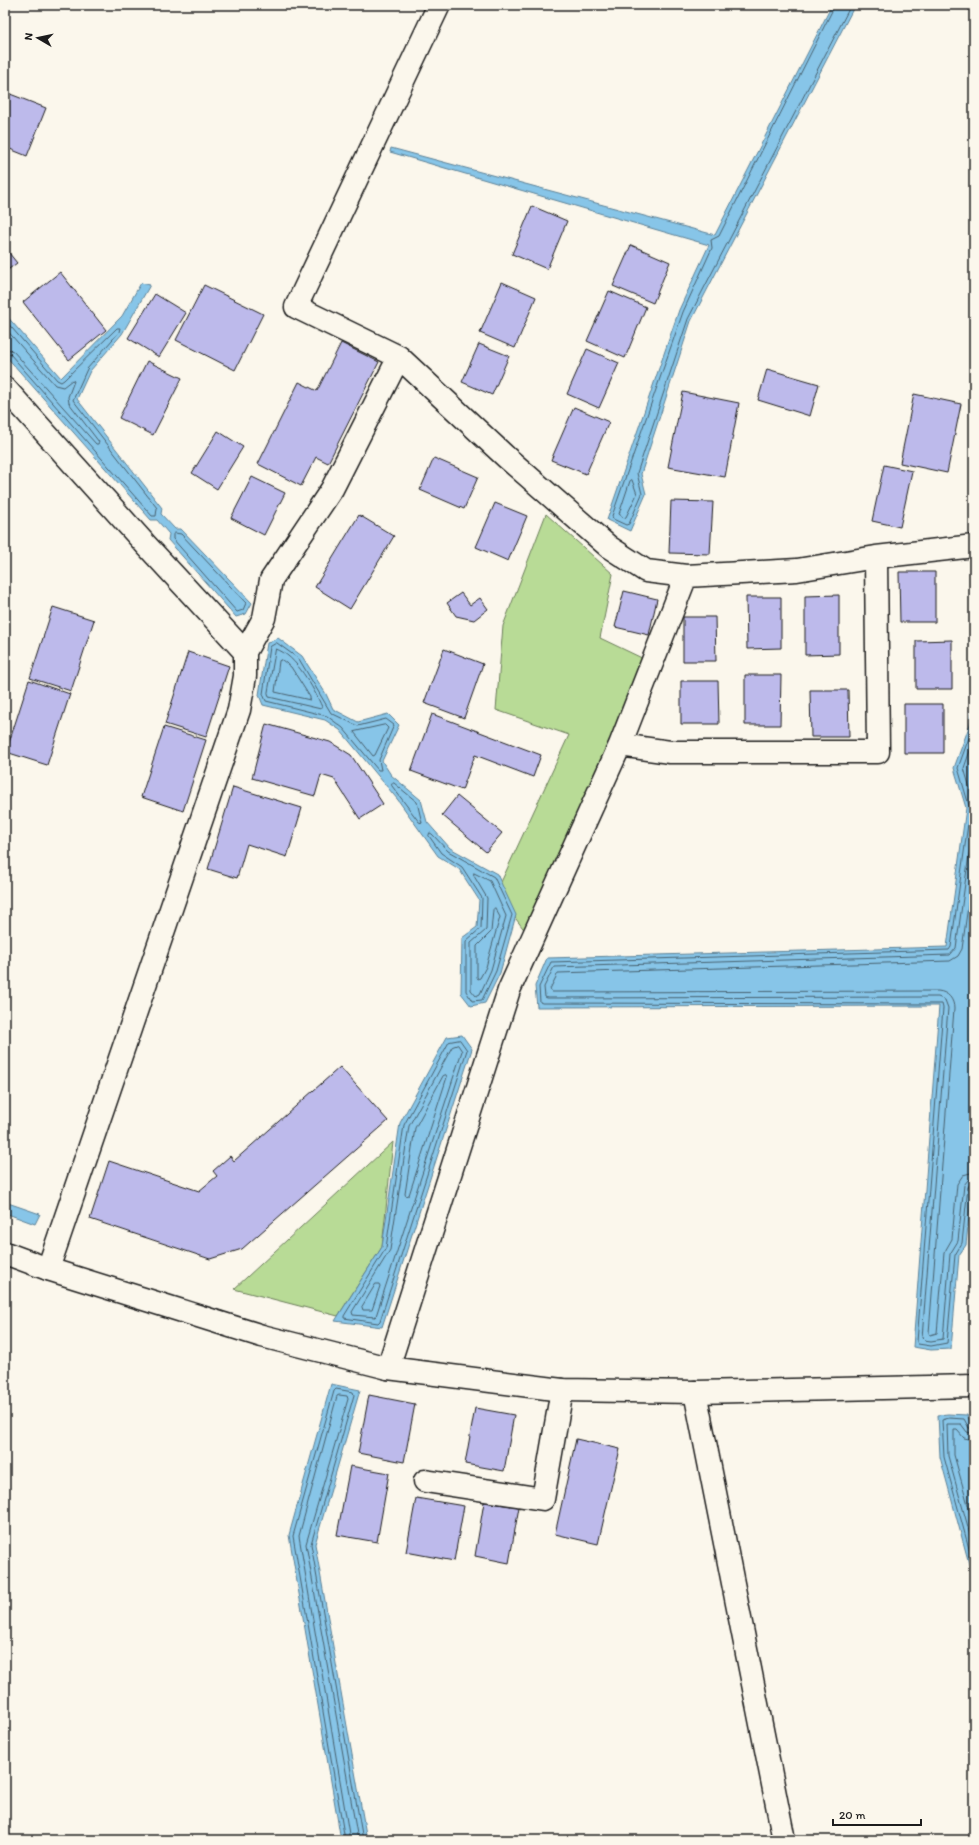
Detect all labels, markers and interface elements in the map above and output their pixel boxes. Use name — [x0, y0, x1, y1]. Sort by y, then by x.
north arrow — [18, 18, 58, 58]
text: N — [22, 32, 36, 41]
scale bar — [833, 1801, 921, 1827]
text: 20 m — [839, 1808, 866, 1822]

